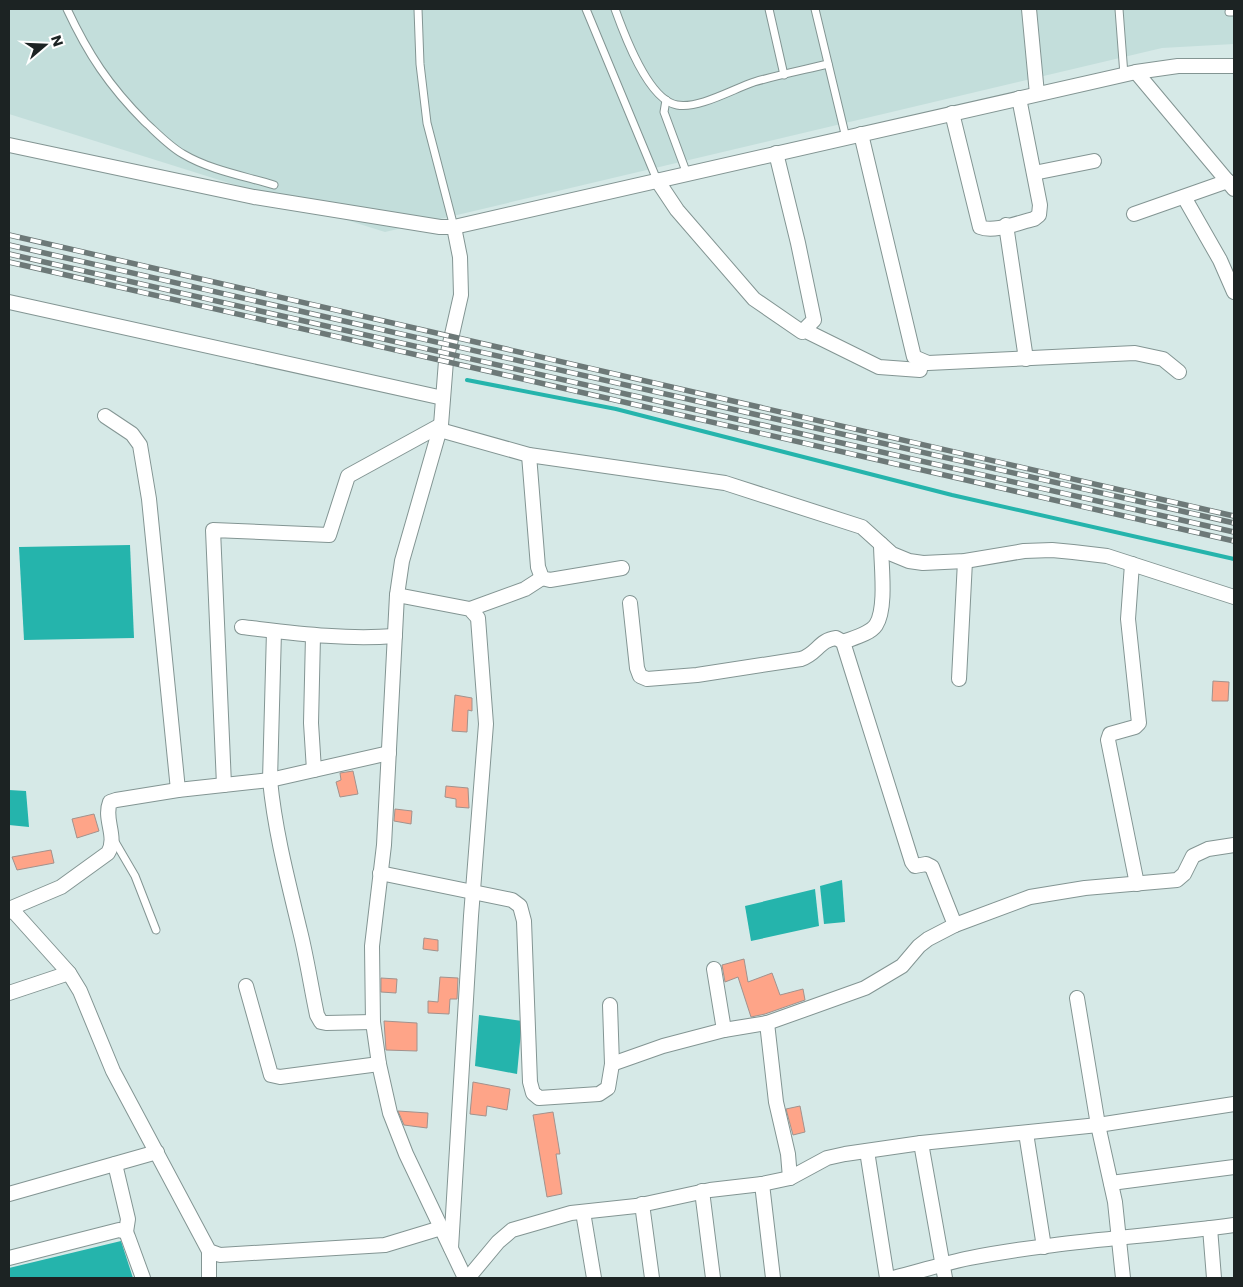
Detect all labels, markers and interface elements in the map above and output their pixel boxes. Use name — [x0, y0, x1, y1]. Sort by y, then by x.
north arrow — [20, 20, 70, 70]
text: N — [46, 33, 68, 49]

